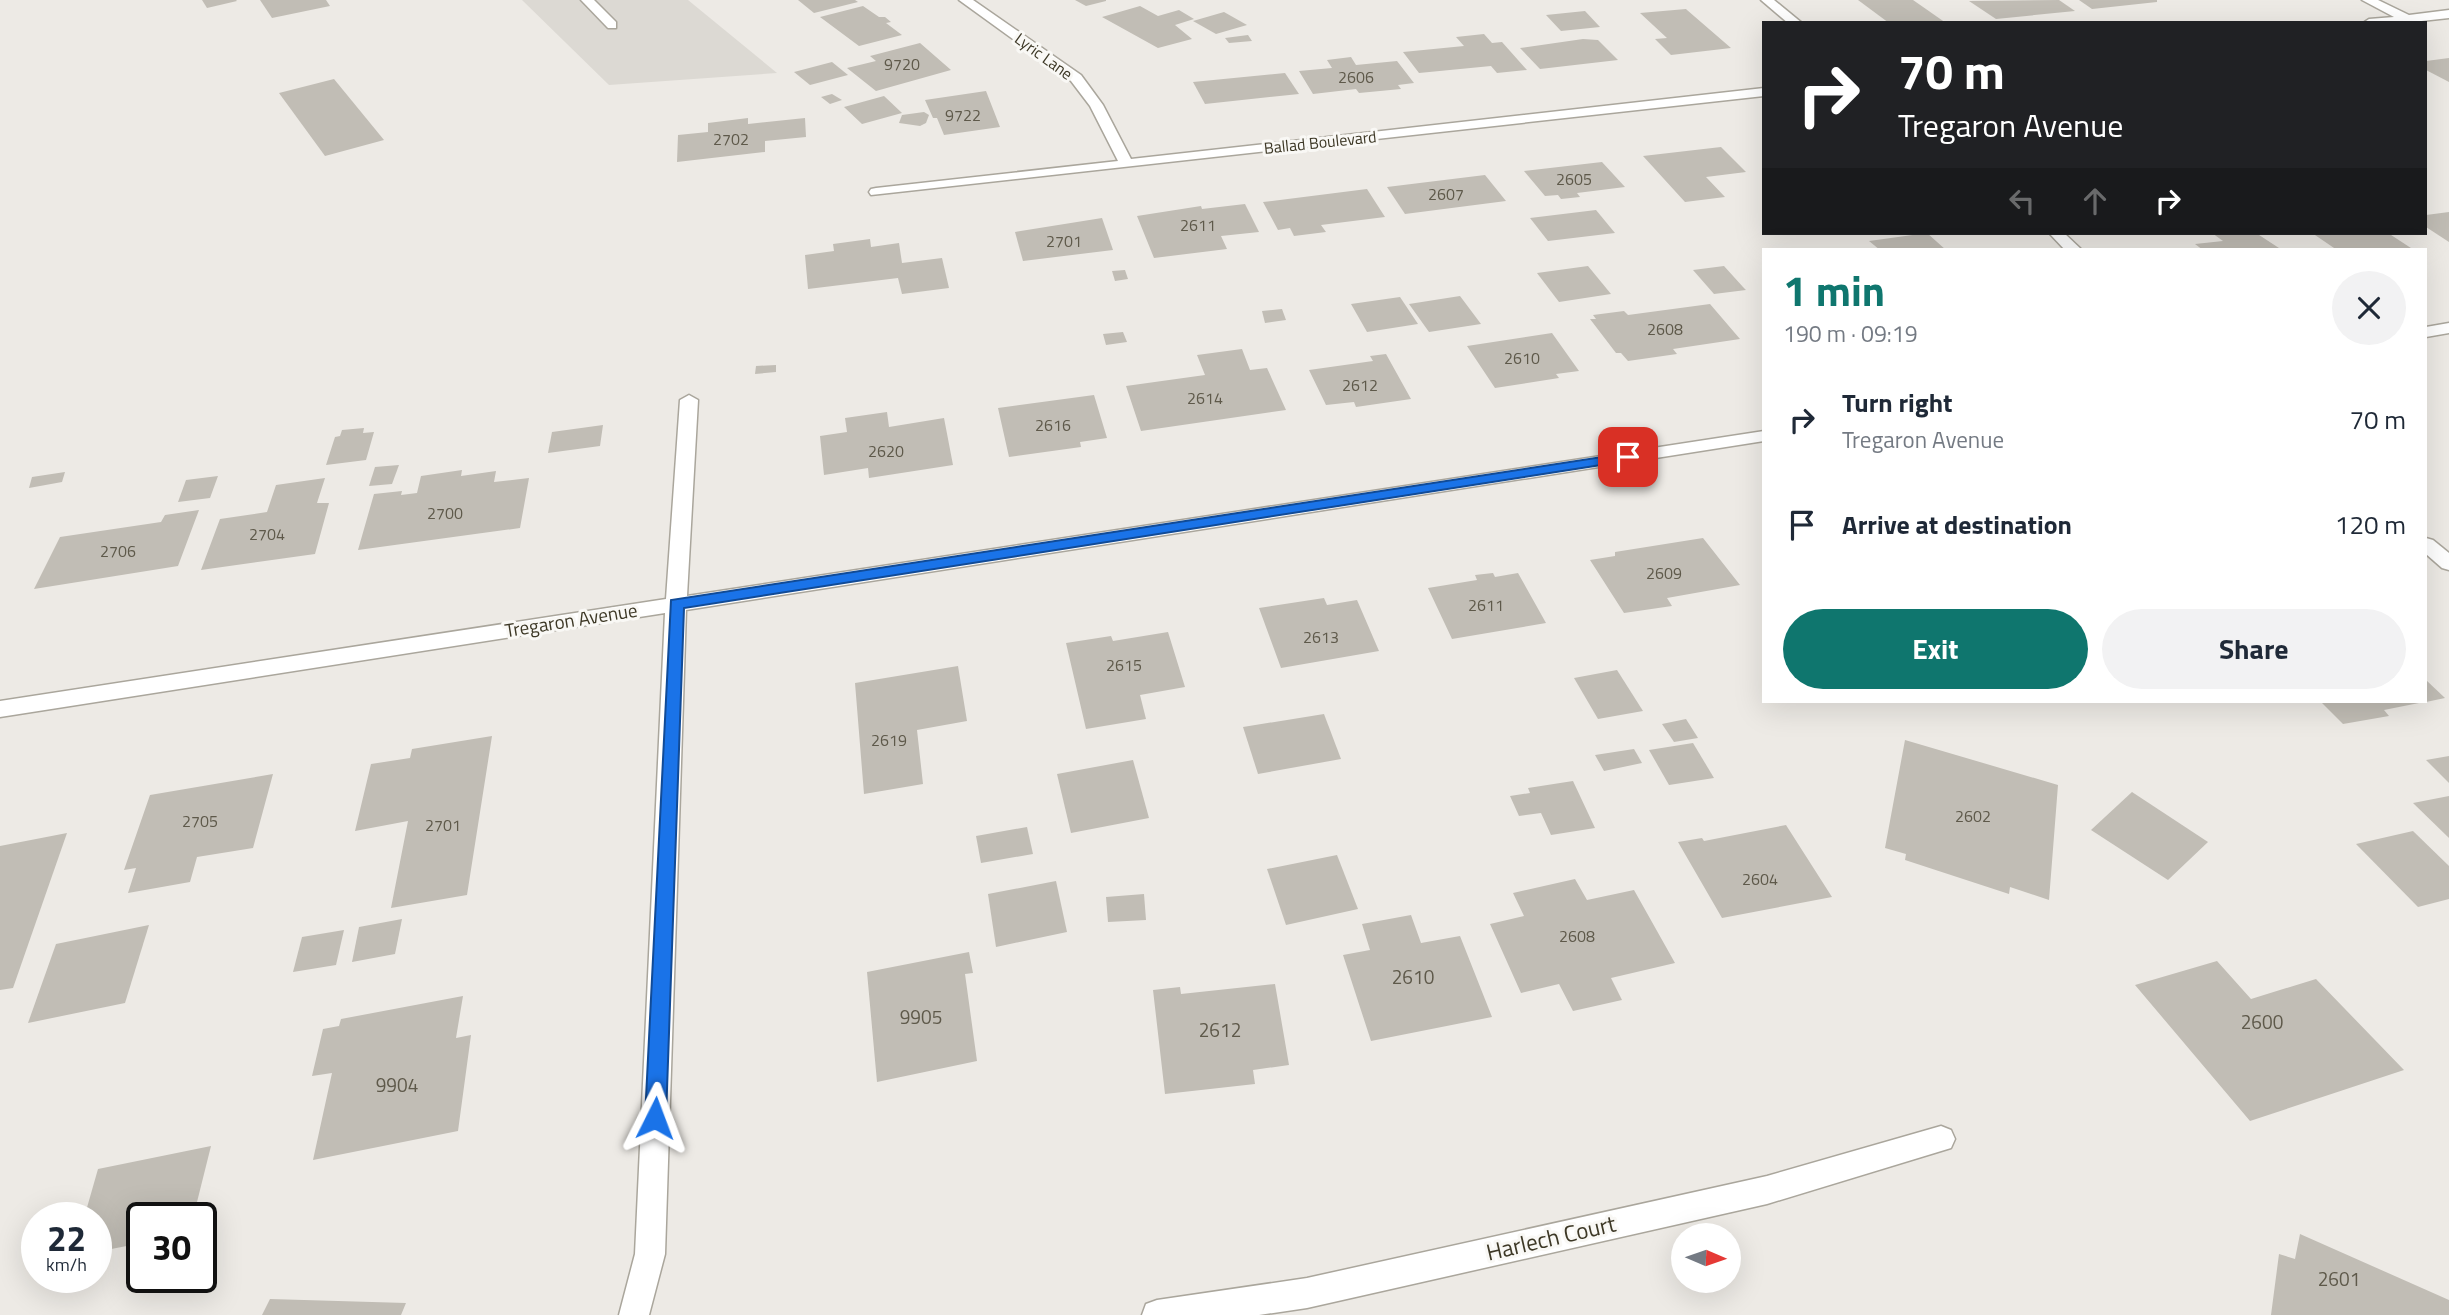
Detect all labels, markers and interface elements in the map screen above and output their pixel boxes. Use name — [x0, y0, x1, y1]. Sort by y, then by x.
street label: Lyric Lane — [1010, 27, 1078, 85]
text: 70 m — [1898, 33, 2005, 108]
icon: right — [1783, 49, 1874, 140]
house number: 9720 — [884, 52, 920, 76]
house number: 2606 — [1338, 65, 1374, 89]
text: Tregaron Avenue — [1898, 101, 2123, 149]
house number: 9722 — [945, 103, 981, 127]
street label: Ballad Boulevard — [1263, 124, 1377, 160]
house number: 2702 — [713, 127, 749, 151]
house number: 2605 — [1556, 167, 1592, 191]
house number: 2607 — [1428, 182, 1464, 206]
icon: left — [2003, 182, 2041, 220]
icon: ahead — [2076, 182, 2114, 220]
icon: right — [2149, 182, 2187, 220]
house number: 2611 — [1180, 213, 1216, 237]
house number: 2701 — [1046, 229, 1082, 253]
text: 1 min — [1783, 258, 1885, 322]
button: close — [2332, 271, 2406, 345]
text: 190 m · 09:19 — [1783, 316, 1918, 351]
house number: 2608 — [1647, 317, 1683, 341]
house number: 2610 — [1504, 346, 1540, 370]
house number: 2612 — [1342, 373, 1378, 397]
text: Turn right — [1842, 383, 1953, 422]
house number: 2614 — [1187, 386, 1223, 410]
text: 70 m — [2349, 400, 2406, 439]
icon: right — [1783, 401, 1821, 439]
house number: 2616 — [1035, 413, 1071, 437]
text: Tregaron Avenue — [1842, 422, 2004, 457]
pin — [1598, 427, 1658, 487]
icon: arrive — [1609, 438, 1647, 476]
house number: 2620 — [868, 439, 904, 463]
house number: 2700 — [427, 501, 463, 525]
text: Arrive at destination — [1842, 505, 2072, 544]
text: 120 m — [2335, 505, 2406, 544]
icon: arrive — [1783, 506, 1821, 544]
house number: 2704 — [249, 522, 285, 546]
house number: 2706 — [100, 539, 136, 563]
house number: 2609 — [1646, 561, 1682, 585]
house number: 2611 — [1468, 593, 1504, 617]
street label: Tregaron Avenue — [503, 595, 639, 644]
button: Exit — [1783, 609, 2088, 689]
button: Share — [2102, 609, 2406, 689]
house number: 2613 — [1303, 625, 1339, 649]
house number: 2615 — [1106, 653, 1142, 677]
house number: 2619 — [871, 728, 907, 752]
house number: 2602 — [1955, 804, 1991, 828]
house number: 2705 — [182, 809, 218, 833]
house number: 2701 — [425, 813, 461, 837]
house number: 2604 — [1742, 867, 1778, 891]
house number: 2608 — [1559, 924, 1595, 948]
house number: 2610 — [1392, 962, 1434, 991]
house number: 9905 — [900, 1002, 942, 1031]
house number: 2600 — [2241, 1007, 2283, 1036]
house number: 2612 — [1199, 1015, 1241, 1044]
house number: 9904 — [376, 1070, 418, 1099]
position arrow — [618, 1081, 692, 1155]
speed limit sign: 30 — [126, 1202, 217, 1293]
street label: Harlech Court — [1483, 1206, 1619, 1269]
text: 22 — [47, 1211, 86, 1265]
north arrow — [1671, 1223, 1741, 1293]
map controls — [1671, 1223, 1741, 1293]
text: km/h — [46, 1251, 87, 1278]
house number: 2601 — [2318, 1264, 2360, 1293]

